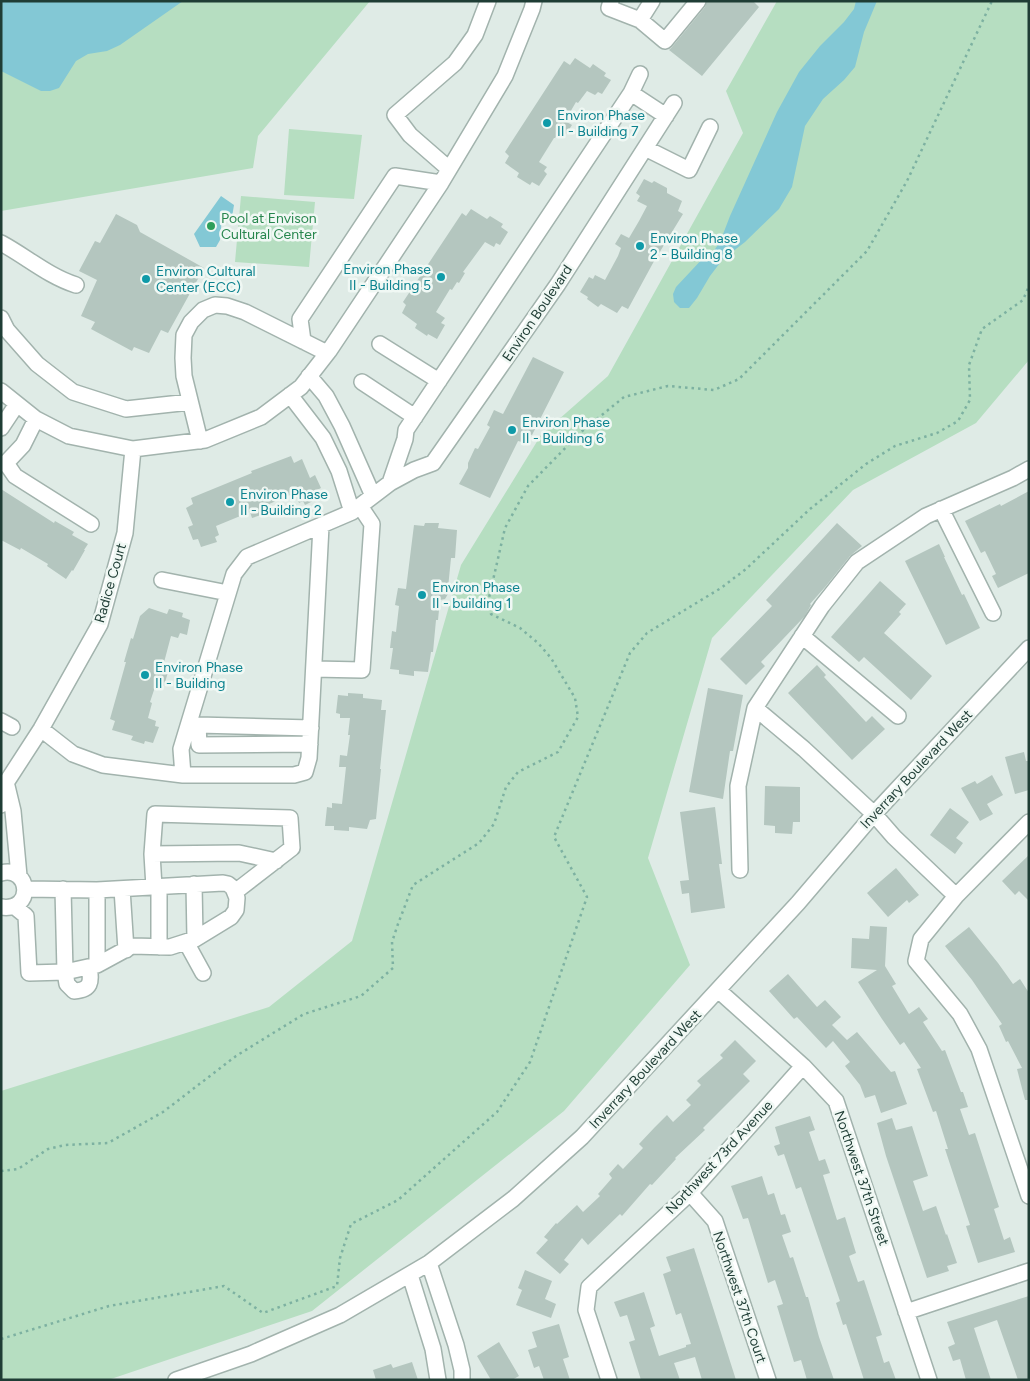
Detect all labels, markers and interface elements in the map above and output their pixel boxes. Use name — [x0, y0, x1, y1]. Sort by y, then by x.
place label: Environ Phase II - Building 7 — [557, 107, 645, 140]
marker: Environ Phase II - Building 7 — [541, 117, 553, 129]
place label: Pool at Envison Cultural Center — [221, 210, 317, 243]
marker: Pool at Envison Cultural Center — [205, 220, 217, 232]
place label: Environ Phase 2 - Building 8 — [650, 230, 738, 263]
marker: Environ Phase 2 - Building 8 — [634, 240, 646, 252]
place label: Environ Phase II - Building 5 — [343, 261, 431, 294]
street label: Environ Boulevard — [499, 262, 576, 365]
place label: Environ Cultural Center (ECC) — [156, 263, 256, 296]
marker: Environ Phase II - Building 5 — [435, 271, 447, 283]
marker: Environ Cultural Center (ECC) — [140, 273, 152, 285]
place label: Environ Phase II - Building 6 — [522, 414, 610, 447]
marker: Environ Phase II - Building 6 — [506, 424, 518, 436]
place label: Environ Phase II - Building 2 — [240, 486, 328, 519]
marker: Environ Phase II - Building 2 — [224, 496, 236, 508]
street label: Radice Court — [91, 541, 130, 625]
place label: Environ Phase II - building 1 — [432, 579, 520, 612]
marker: Environ Phase II - building 1 — [416, 589, 428, 601]
place label: Environ Phase II - Building — [155, 659, 243, 692]
marker: Environ Phase II - Building — [139, 669, 151, 681]
street label: Inverrary Boulevard West — [857, 706, 976, 832]
street label: Inverrary Boulevard West — [586, 1006, 705, 1132]
street label: Northwest 73rd Avenue — [662, 1097, 777, 1218]
street label: Northwest 37th Street — [830, 1109, 893, 1248]
street label: Northwest 37th Court — [709, 1229, 770, 1365]

